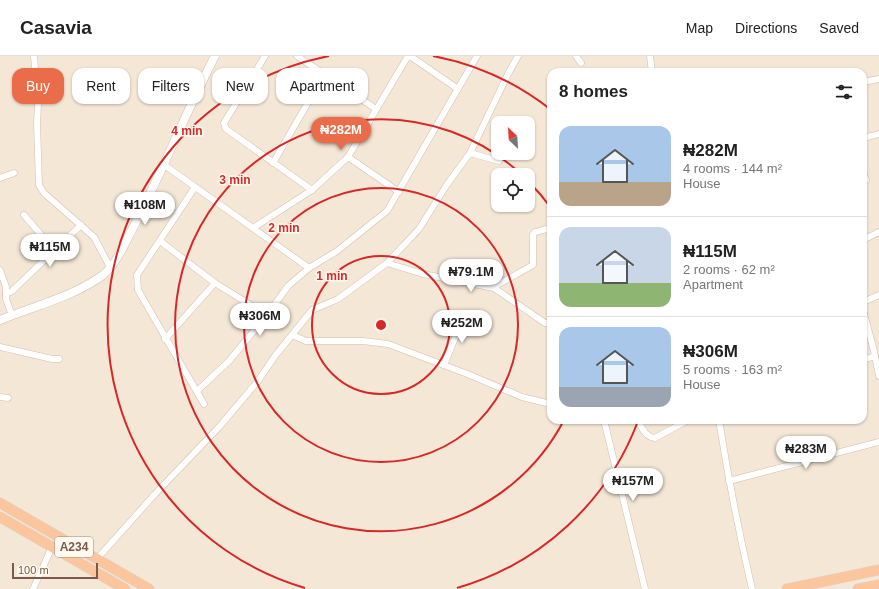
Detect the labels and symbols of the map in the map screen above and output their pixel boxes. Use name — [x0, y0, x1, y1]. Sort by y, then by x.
north arrow — [491, 116, 535, 160]
pin: ₦282M — [313, 117, 369, 151]
text: 4 min — [171, 124, 203, 138]
text: 3 min — [219, 173, 251, 187]
pin: ₦108M — [117, 192, 173, 226]
text: 2 min — [268, 221, 300, 235]
pin: ₦115M — [22, 234, 78, 268]
pin: ₦79.1M — [438, 259, 504, 293]
text: 1 min — [316, 269, 348, 283]
pin: ₦306M — [232, 303, 288, 337]
pin: ₦252M — [434, 310, 490, 344]
centre of rings — [374, 318, 388, 332]
pin: ₦283M — [778, 436, 834, 470]
pin: ₦157M — [605, 468, 661, 502]
road number: A234 — [55, 537, 93, 557]
scale bar — [12, 561, 98, 580]

